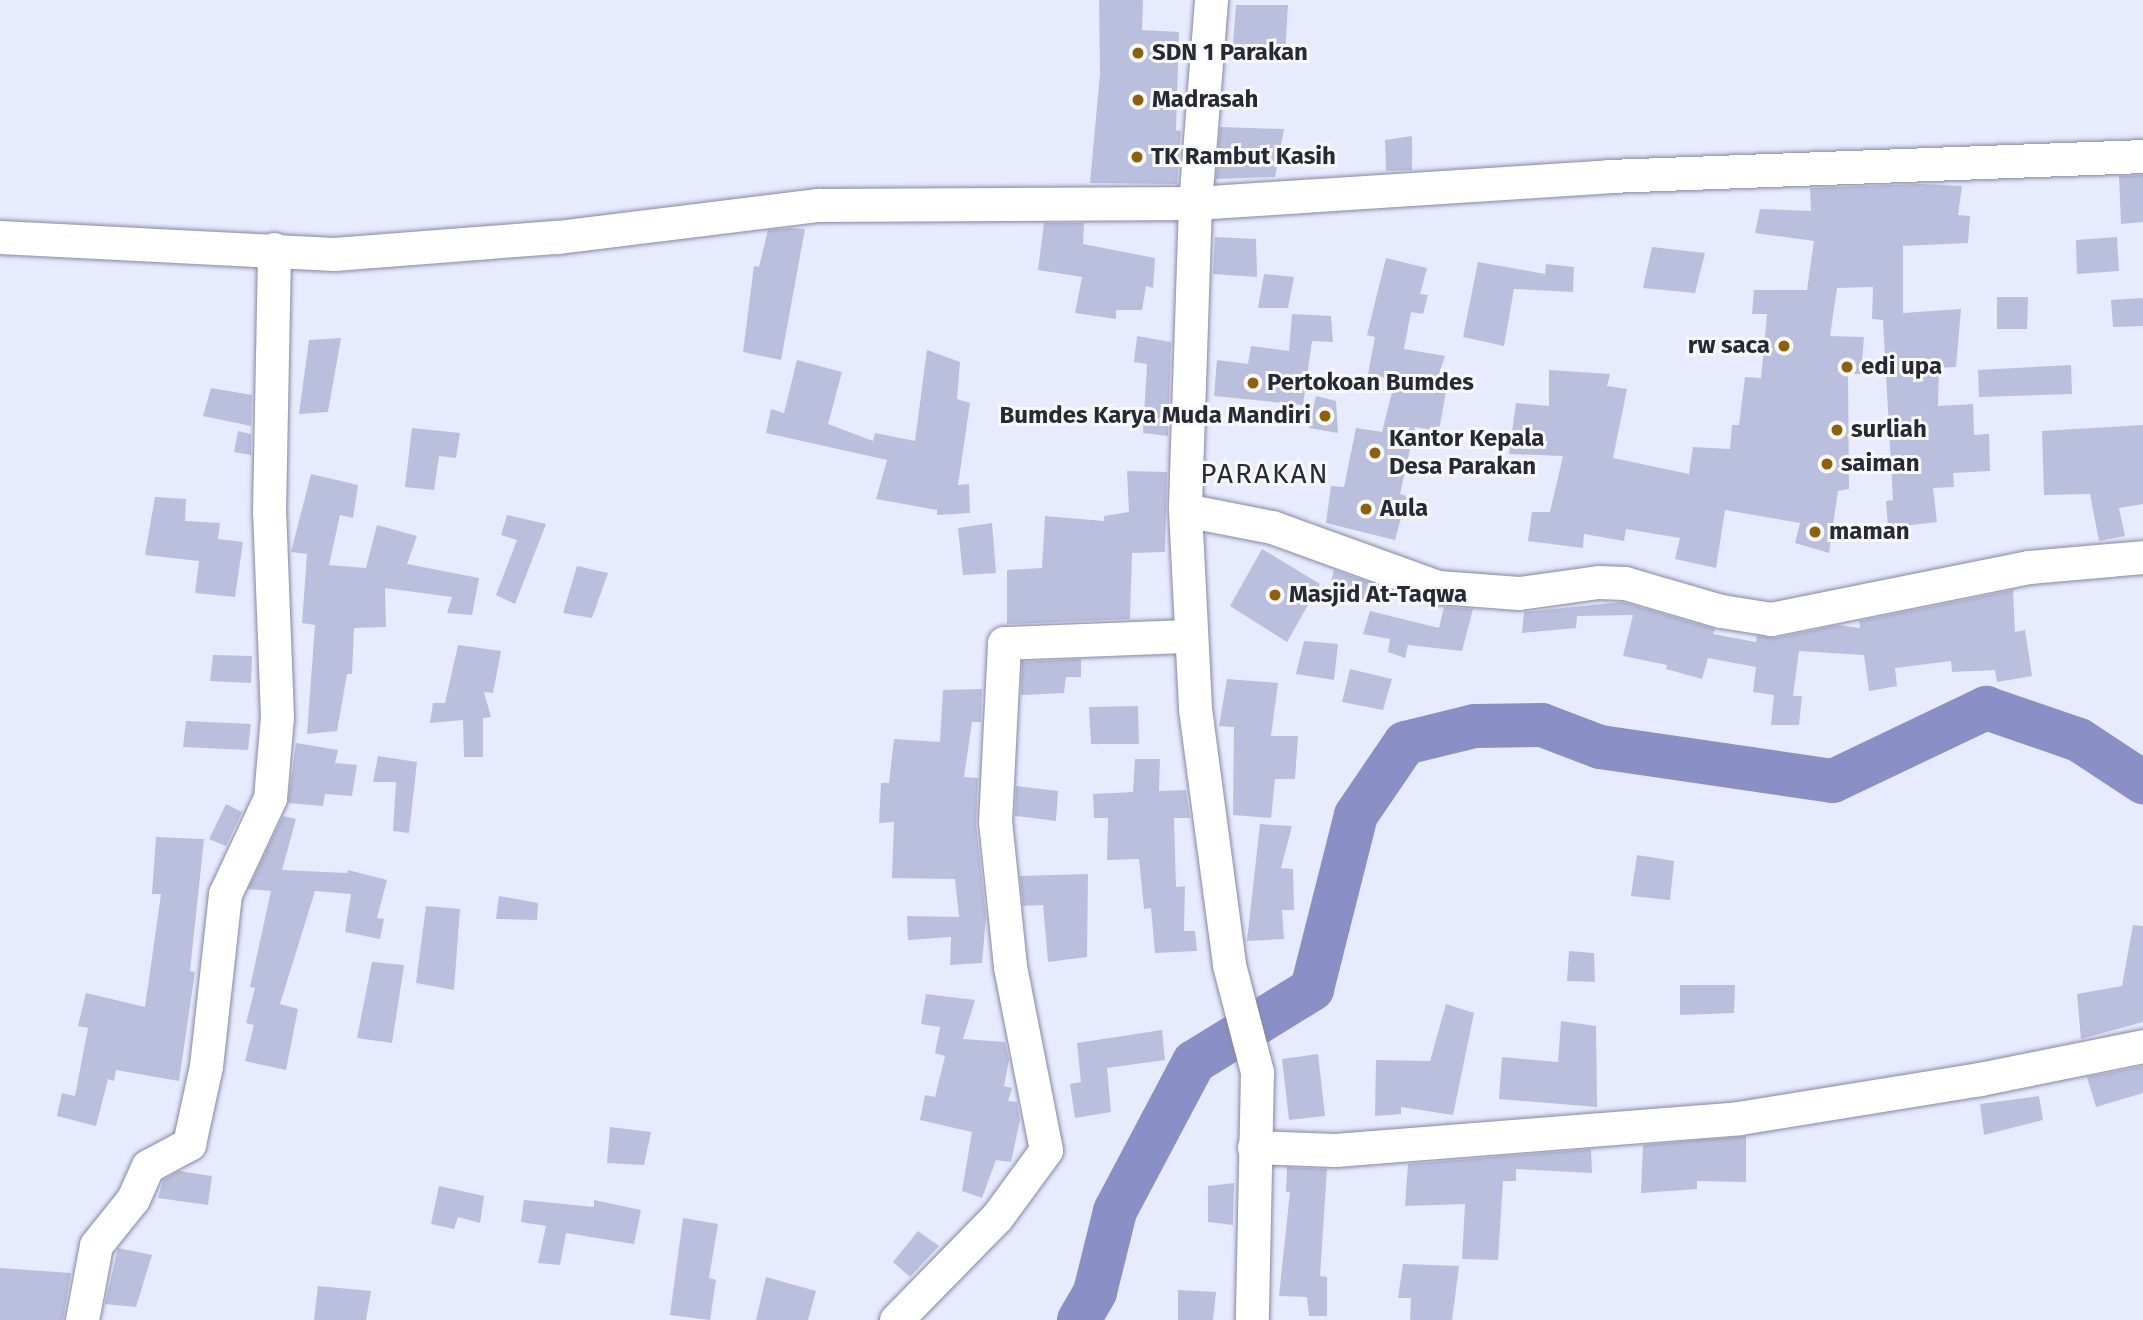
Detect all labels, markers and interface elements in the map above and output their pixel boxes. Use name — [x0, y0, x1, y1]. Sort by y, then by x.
place label: SDN 1 Parakan — [1152, 39, 1308, 67]
marker: SDN 1 Parakan — [1130, 45, 1146, 61]
place label: Madrasah — [1152, 86, 1258, 114]
marker: Madrasah — [1130, 92, 1146, 108]
place label: TK Rambut Kasih — [1151, 143, 1336, 171]
marker: TK Rambut Kasih — [1129, 149, 1145, 165]
place label: rw saca — [1688, 332, 1770, 360]
marker: rw saca — [1776, 338, 1792, 354]
place label: edi upa — [1861, 353, 1942, 381]
marker: edi upa — [1839, 359, 1855, 375]
place label: Pertokoan Bumdes — [1267, 369, 1474, 397]
marker: Pertokoan Bumdes — [1245, 375, 1261, 391]
place label: Bumdes Karya Muda Mandiri — [1000, 402, 1311, 430]
marker: Bumdes Karya Muda Mandiri — [1317, 408, 1333, 424]
place label: surliah — [1851, 416, 1927, 444]
marker: surliah — [1829, 422, 1845, 438]
place label: Kantor Kepala Desa Parakan — [1389, 425, 1544, 481]
marker: Kantor Kepala Desa Parakan — [1367, 445, 1383, 461]
place label: saiman — [1841, 450, 1920, 478]
marker: saiman — [1819, 456, 1835, 472]
district label: PARAKAN — [1201, 457, 1329, 491]
place label: Aula — [1380, 495, 1428, 523]
marker: Aula — [1358, 501, 1374, 517]
place label: maman — [1829, 518, 1910, 546]
marker: maman — [1807, 524, 1823, 540]
place label: Masjid At-Taqwa — [1289, 581, 1467, 609]
marker: Masjid At-Taqwa — [1267, 587, 1283, 603]

